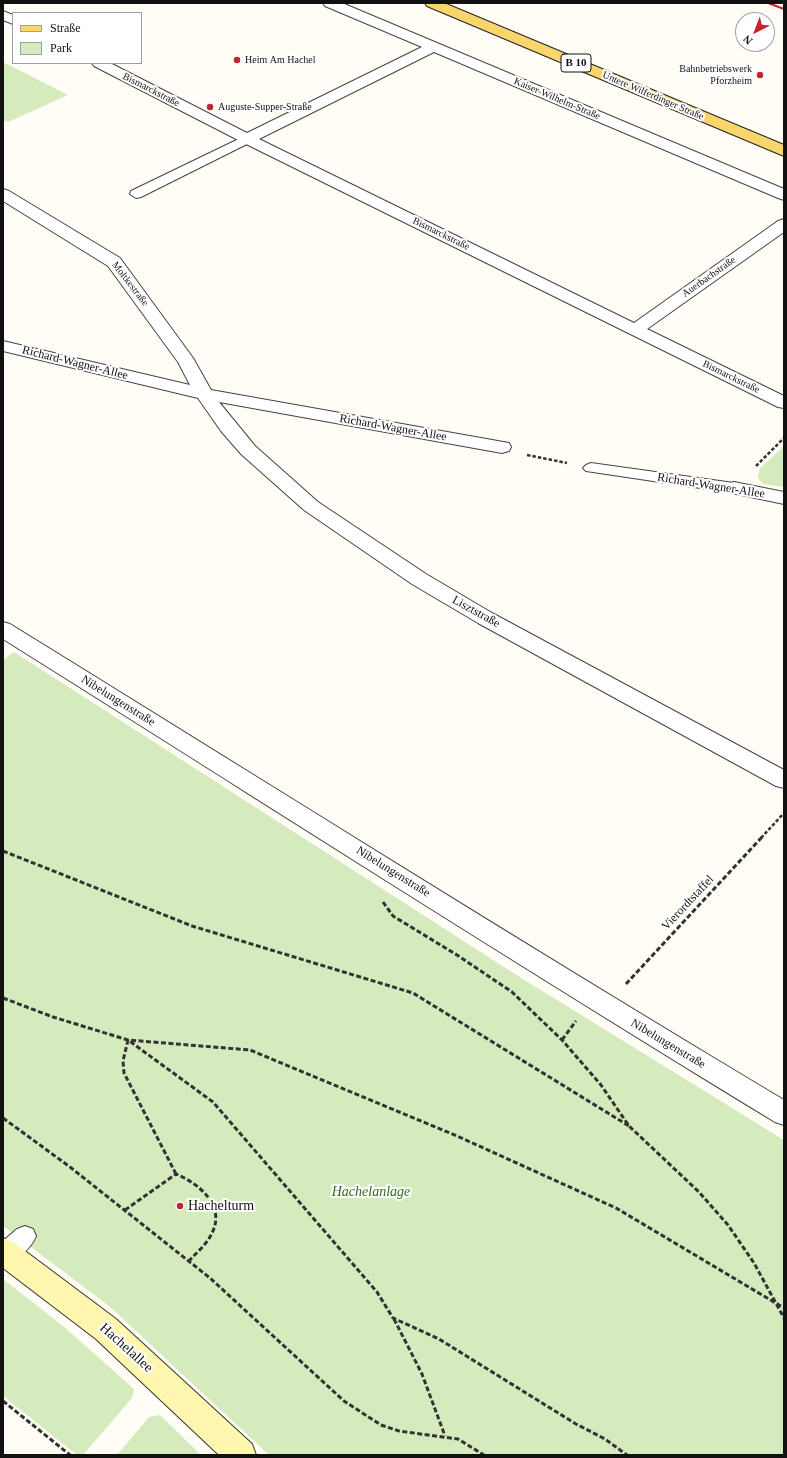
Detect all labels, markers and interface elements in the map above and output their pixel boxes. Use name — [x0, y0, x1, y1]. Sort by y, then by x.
legend — [12, 12, 142, 64]
north arrow — [735, 12, 775, 52]
text: Straße — [50, 21, 81, 35]
text: N — [741, 33, 755, 47]
text: Park — [50, 41, 72, 55]
place label: Heim Am Hachel — [245, 54, 316, 66]
road number: B 10 — [561, 54, 591, 72]
marker: Heim Am Hachel — [232, 55, 242, 65]
place label: Bahnbetriebswerk Pforzheim — [679, 63, 752, 86]
street label: Untere Wilferdinger Straße — [600, 69, 706, 123]
marker: Bahnbetriebswerk Pforzheim — [755, 70, 765, 80]
street label: Bismarckstraße — [121, 71, 181, 109]
street label: Kaiser-Wilhelm-Straße — [512, 75, 602, 123]
place label: Auguste-Supper-Straße — [218, 101, 312, 113]
marker: Auguste-Supper-Straße — [205, 102, 215, 112]
street label: Bismarckstraße — [410, 215, 472, 253]
street label: Auerbachstraße — [680, 254, 738, 300]
street label: Moltkestraße — [109, 260, 151, 308]
street label: Richard-Wagner-Allee — [21, 343, 129, 383]
street label: Bismarckstraße — [700, 358, 762, 396]
street label: Richard-Wagner-Allee — [338, 411, 448, 445]
street label: Richard-Wagner-Allee — [656, 470, 766, 502]
street label: Lisztstraße — [449, 593, 503, 631]
street label: Nibelungenstraße — [78, 672, 158, 730]
street label: Nibelungenstraße — [353, 843, 433, 901]
street label: Vierordtstaffel — [659, 873, 717, 933]
street label: Nibelungenstraße — [628, 1016, 708, 1072]
park label: Hachelanlage — [332, 1184, 410, 1200]
place label: Hachelturm — [188, 1198, 254, 1214]
marker: Hachelturm — [175, 1201, 185, 1211]
street label: Hachelallee — [96, 1320, 156, 1376]

